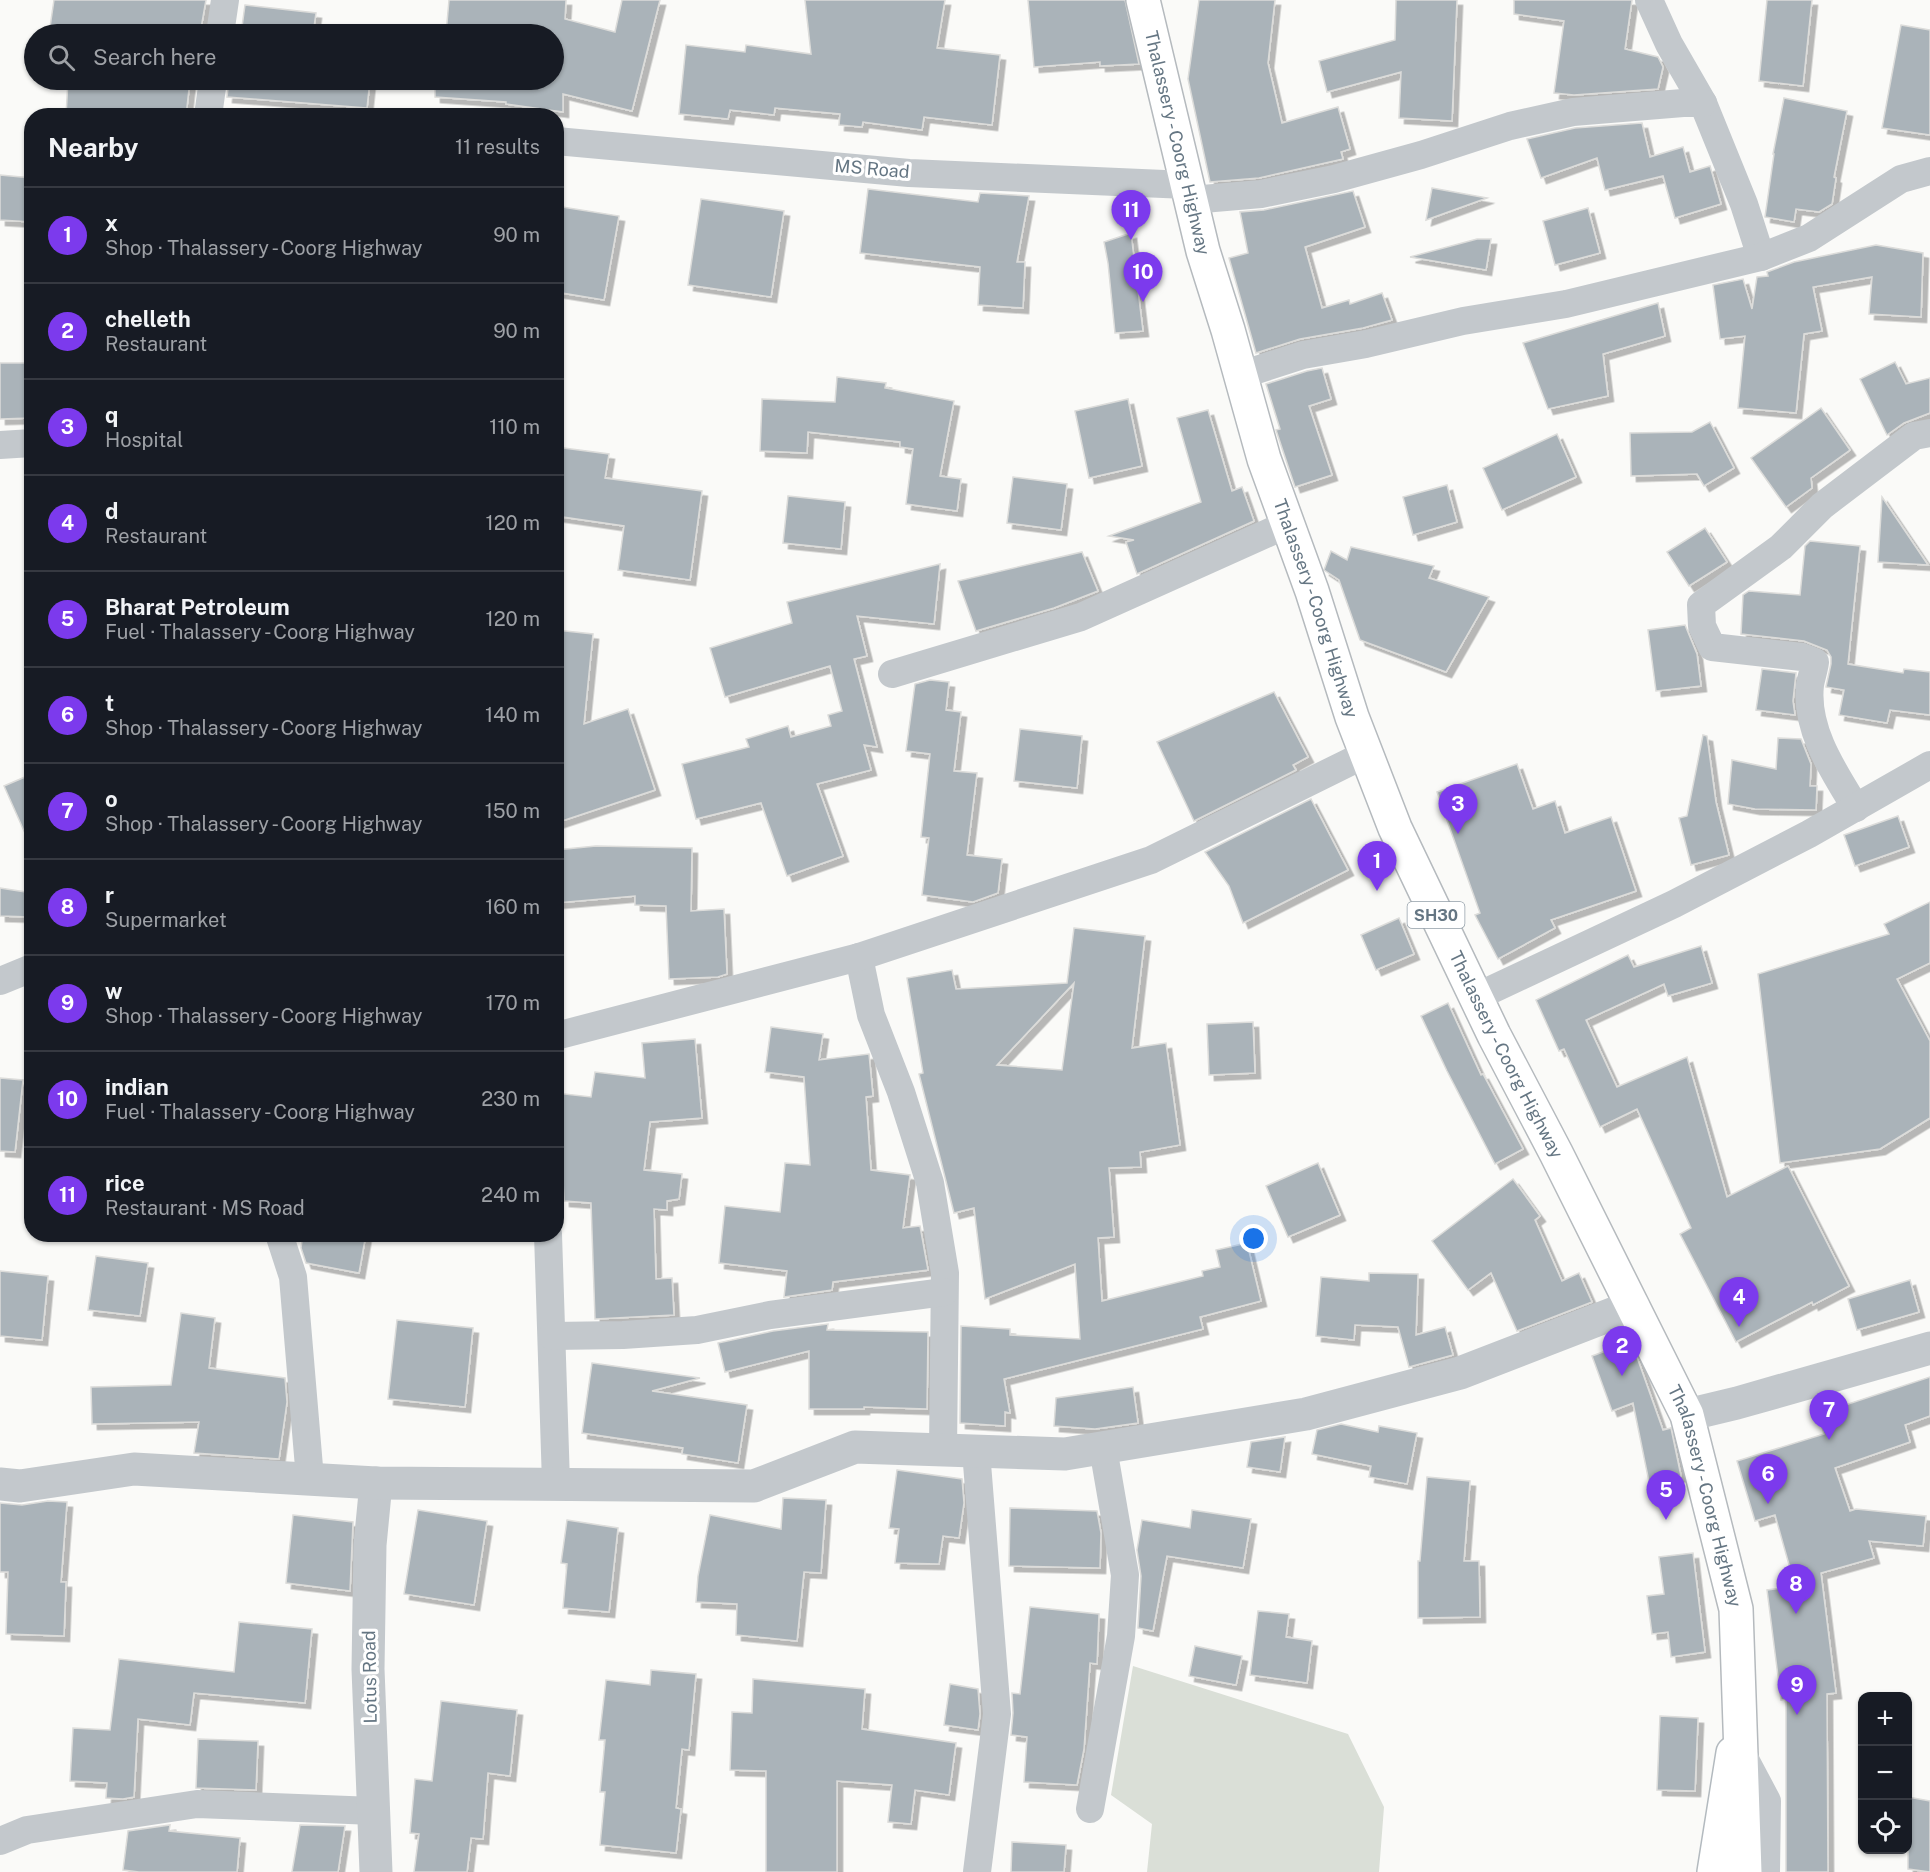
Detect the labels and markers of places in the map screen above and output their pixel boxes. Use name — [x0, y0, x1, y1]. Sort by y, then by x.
pin: 11 — [1112, 190, 1150, 240]
pin: 10 — [1124, 252, 1162, 302]
pin: 3 — [1438, 784, 1478, 834]
pin: 1 — [1358, 842, 1396, 891]
pin: 4 — [1720, 1278, 1758, 1327]
pin: 2 — [1602, 1326, 1642, 1376]
pin: 7 — [1810, 1390, 1848, 1440]
pin: 6 — [1748, 1454, 1788, 1504]
pin: 5 — [1646, 1470, 1686, 1520]
pin: 8 — [1776, 1564, 1816, 1614]
pin: 9 — [1778, 1666, 1816, 1715]

